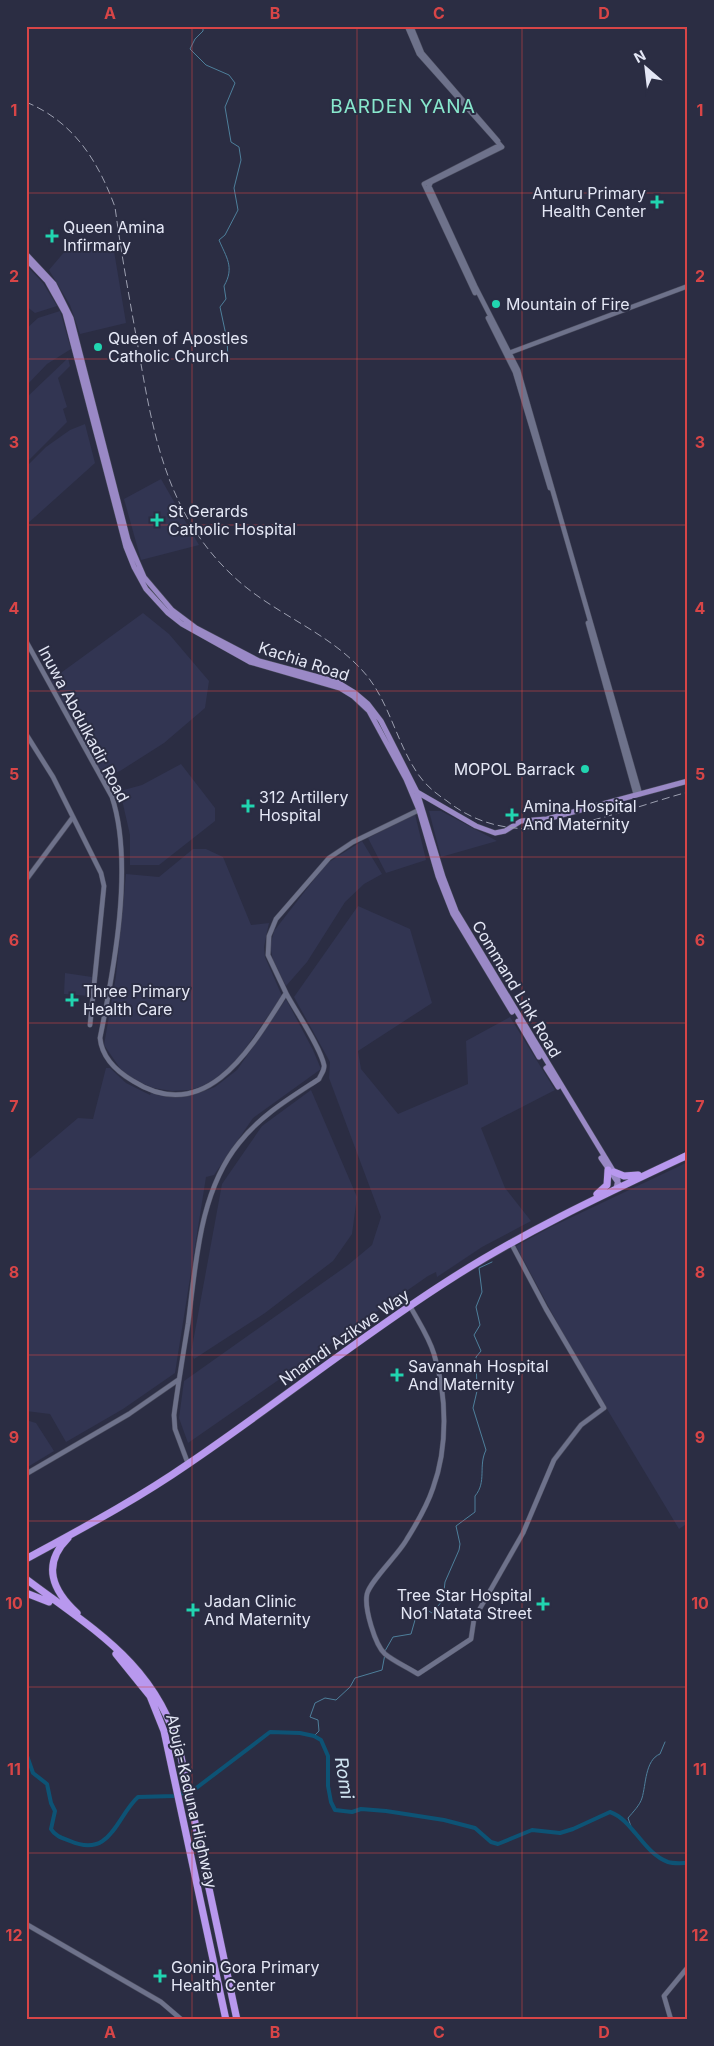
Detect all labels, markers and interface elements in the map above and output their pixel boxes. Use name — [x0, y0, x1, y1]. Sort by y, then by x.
text: A — [104, 3, 116, 23]
text: B — [270, 3, 280, 23]
text: C — [433, 3, 445, 23]
text: D — [598, 3, 610, 23]
north arrow — [622, 42, 672, 92]
text: N — [631, 46, 648, 66]
district label: BARDEN YANA — [330, 95, 476, 118]
text: 1 — [11, 100, 17, 120]
text: 1 — [697, 100, 703, 120]
place label: Anturu Primary Health Center — [532, 183, 646, 221]
marker: Anturu Primary Health Center — [650, 195, 664, 209]
place label: Queen Amina Infirmary — [63, 217, 165, 255]
marker: Queen Amina Infirmary — [45, 229, 59, 243]
text: 2 — [9, 266, 19, 286]
text: 2 — [695, 266, 705, 286]
place label: Mountain of Fire — [506, 294, 630, 314]
marker: Mountain of Fire — [490, 298, 502, 310]
place label: Queen of Apostles Catholic Church — [108, 328, 248, 366]
marker: Queen of Apostles Catholic Church — [92, 341, 104, 353]
text: 3 — [9, 432, 19, 452]
text: 3 — [695, 432, 705, 452]
place label: St Gerards Catholic Hospital — [168, 501, 296, 539]
marker: St Gerards Catholic Hospital — [150, 513, 164, 527]
text: 4 — [9, 598, 20, 618]
text: 4 — [695, 598, 706, 618]
street label: Kachia Road — [256, 637, 352, 685]
street label: Inuwa Abdulkadir Road — [34, 642, 134, 806]
place label: MOPOL Barrack — [454, 759, 575, 779]
marker: MOPOL Barrack — [579, 763, 591, 775]
text: 5 — [9, 764, 19, 784]
text: 5 — [695, 764, 705, 784]
place label: 312 Artillery Hospital — [259, 787, 348, 825]
place label: Amina Hospital And Maternity — [523, 796, 637, 834]
marker: 312 Artillery Hospital — [241, 799, 255, 813]
marker: Amina Hospital And Maternity — [505, 808, 519, 822]
street label: Command Link Road — [468, 917, 566, 1061]
text: 6 — [9, 930, 19, 950]
text: 6 — [695, 930, 705, 950]
place label: Three Primary Health Care — [83, 981, 190, 1019]
marker: Three Primary Health Care — [65, 993, 79, 1007]
text: 7 — [9, 1096, 19, 1116]
text: 7 — [695, 1096, 705, 1116]
text: 8 — [9, 1262, 19, 1282]
text: 8 — [695, 1262, 705, 1282]
street label: Nnamdi Azikwe Way — [275, 1284, 413, 1390]
place label: Savannah Hospital And Maternity — [408, 1356, 549, 1394]
marker: Savannah Hospital And Maternity — [390, 1368, 404, 1382]
text: 9 — [9, 1427, 19, 1447]
text: 9 — [695, 1427, 705, 1447]
place label: Tree Star Hospital No1 Natata Street — [397, 1585, 532, 1623]
place label: Jadan Clinic And Maternity — [204, 1591, 311, 1629]
text: 10 — [5, 1593, 23, 1613]
text: 10 — [691, 1593, 709, 1613]
marker: Tree Star Hospital No1 Natata Street — [536, 1597, 550, 1611]
marker: Jadan Clinic And Maternity — [186, 1603, 200, 1617]
street label: Abuja-Kaduna Highway — [162, 1712, 222, 1890]
water label: Romi — [331, 1755, 358, 1801]
text: 11 — [7, 1759, 21, 1779]
text: 11 — [693, 1759, 707, 1779]
text: 12 — [6, 1925, 22, 1945]
text: 12 — [692, 1925, 708, 1945]
place label: Gonin Gora Primary Health Center — [171, 1957, 319, 1995]
marker: Gonin Gora Primary Health Center — [153, 1969, 167, 1983]
text: A — [104, 2022, 116, 2042]
text: B — [270, 2022, 280, 2042]
text: C — [433, 2022, 445, 2042]
text: D — [598, 2022, 610, 2042]

